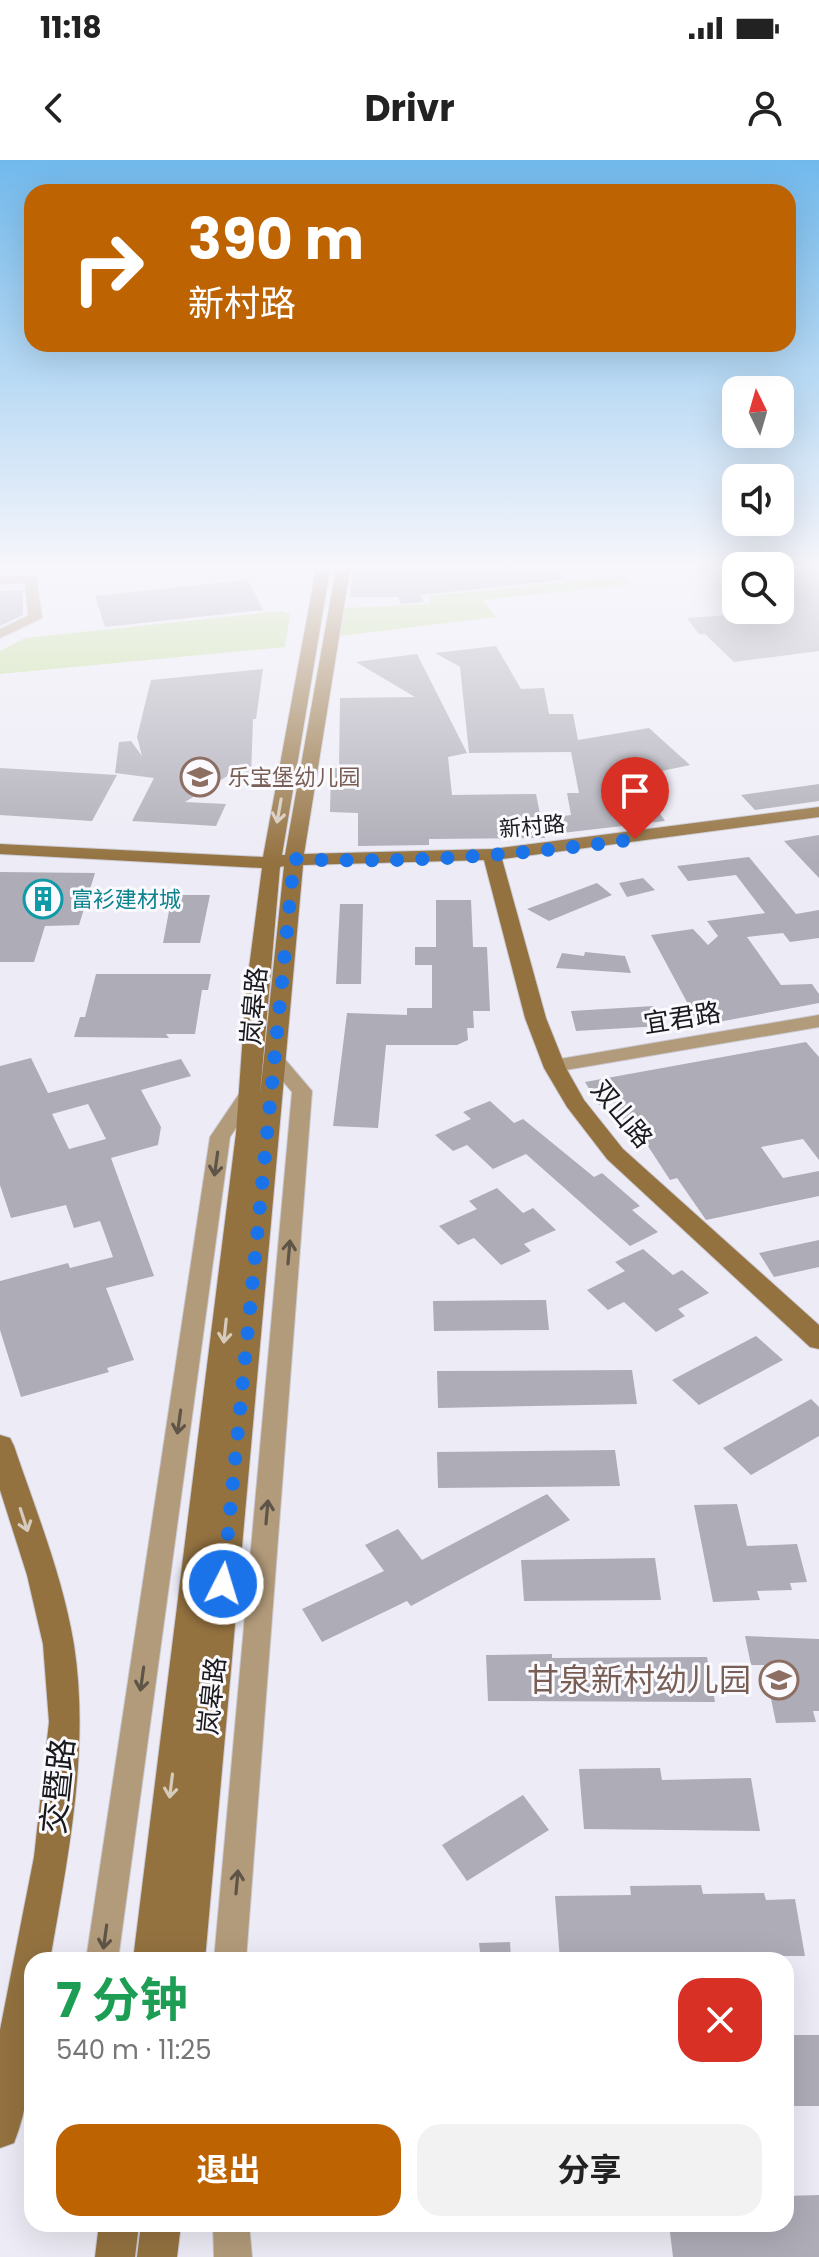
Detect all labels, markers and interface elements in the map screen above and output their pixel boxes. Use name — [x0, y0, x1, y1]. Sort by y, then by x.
text: 11:18 — [40, 6, 102, 49]
text: Drivr — [364, 83, 455, 134]
icon: back — [32, 86, 76, 130]
icon: person — [743, 86, 787, 130]
text: 390 m — [188, 200, 364, 279]
icon: right — [56, 216, 160, 320]
text: 新村路 — [188, 278, 296, 329]
north arrow — [722, 376, 794, 448]
map controls — [722, 376, 794, 624]
button: sound — [722, 464, 794, 536]
button: search — [722, 552, 794, 624]
school or university icon: 乐宝堡幼儿园 — [179, 756, 221, 798]
pin — [601, 757, 669, 839]
place label: 乐宝堡幼儿园 — [228, 762, 360, 793]
icon: arrive — [613, 769, 657, 813]
one-way arrow — [270, 798, 285, 823]
street label: 新村路 — [498, 808, 566, 845]
building icon: 富衫建材城 — [22, 878, 64, 920]
place label: 富衫建材城 — [71, 884, 181, 915]
street label: 岚皋路 — [233, 966, 275, 1046]
street label: 宜君路 — [641, 994, 723, 1042]
street label: 双山路 — [583, 1073, 661, 1155]
one-way arrow — [208, 1151, 223, 1177]
one-way arrow — [281, 1239, 296, 1266]
one-way arrow — [217, 1317, 232, 1344]
one-way arrow — [171, 1409, 186, 1434]
one-way arrow — [260, 1499, 275, 1525]
one-way arrow — [18, 1507, 33, 1532]
position arrow — [181, 1542, 265, 1626]
street label: 岚皋路 — [190, 1655, 234, 1737]
place label: 甘泉新村幼儿园 — [527, 1657, 751, 1702]
school or university icon: 甘泉新村幼儿园 — [758, 1659, 800, 1701]
one-way arrow — [134, 1666, 149, 1691]
street label: 交暨路 — [30, 1736, 85, 1836]
one-way arrow — [164, 1772, 179, 1799]
one-way arrow — [230, 1869, 245, 1896]
one-way arrow — [97, 1923, 112, 1949]
text: 7 分钟 — [56, 1967, 188, 2034]
button: close — [678, 1978, 762, 2062]
text: 540 m · 11:25 — [56, 2032, 212, 2068]
button: 退出 — [56, 2124, 401, 2216]
button: 分享 — [417, 2124, 762, 2216]

